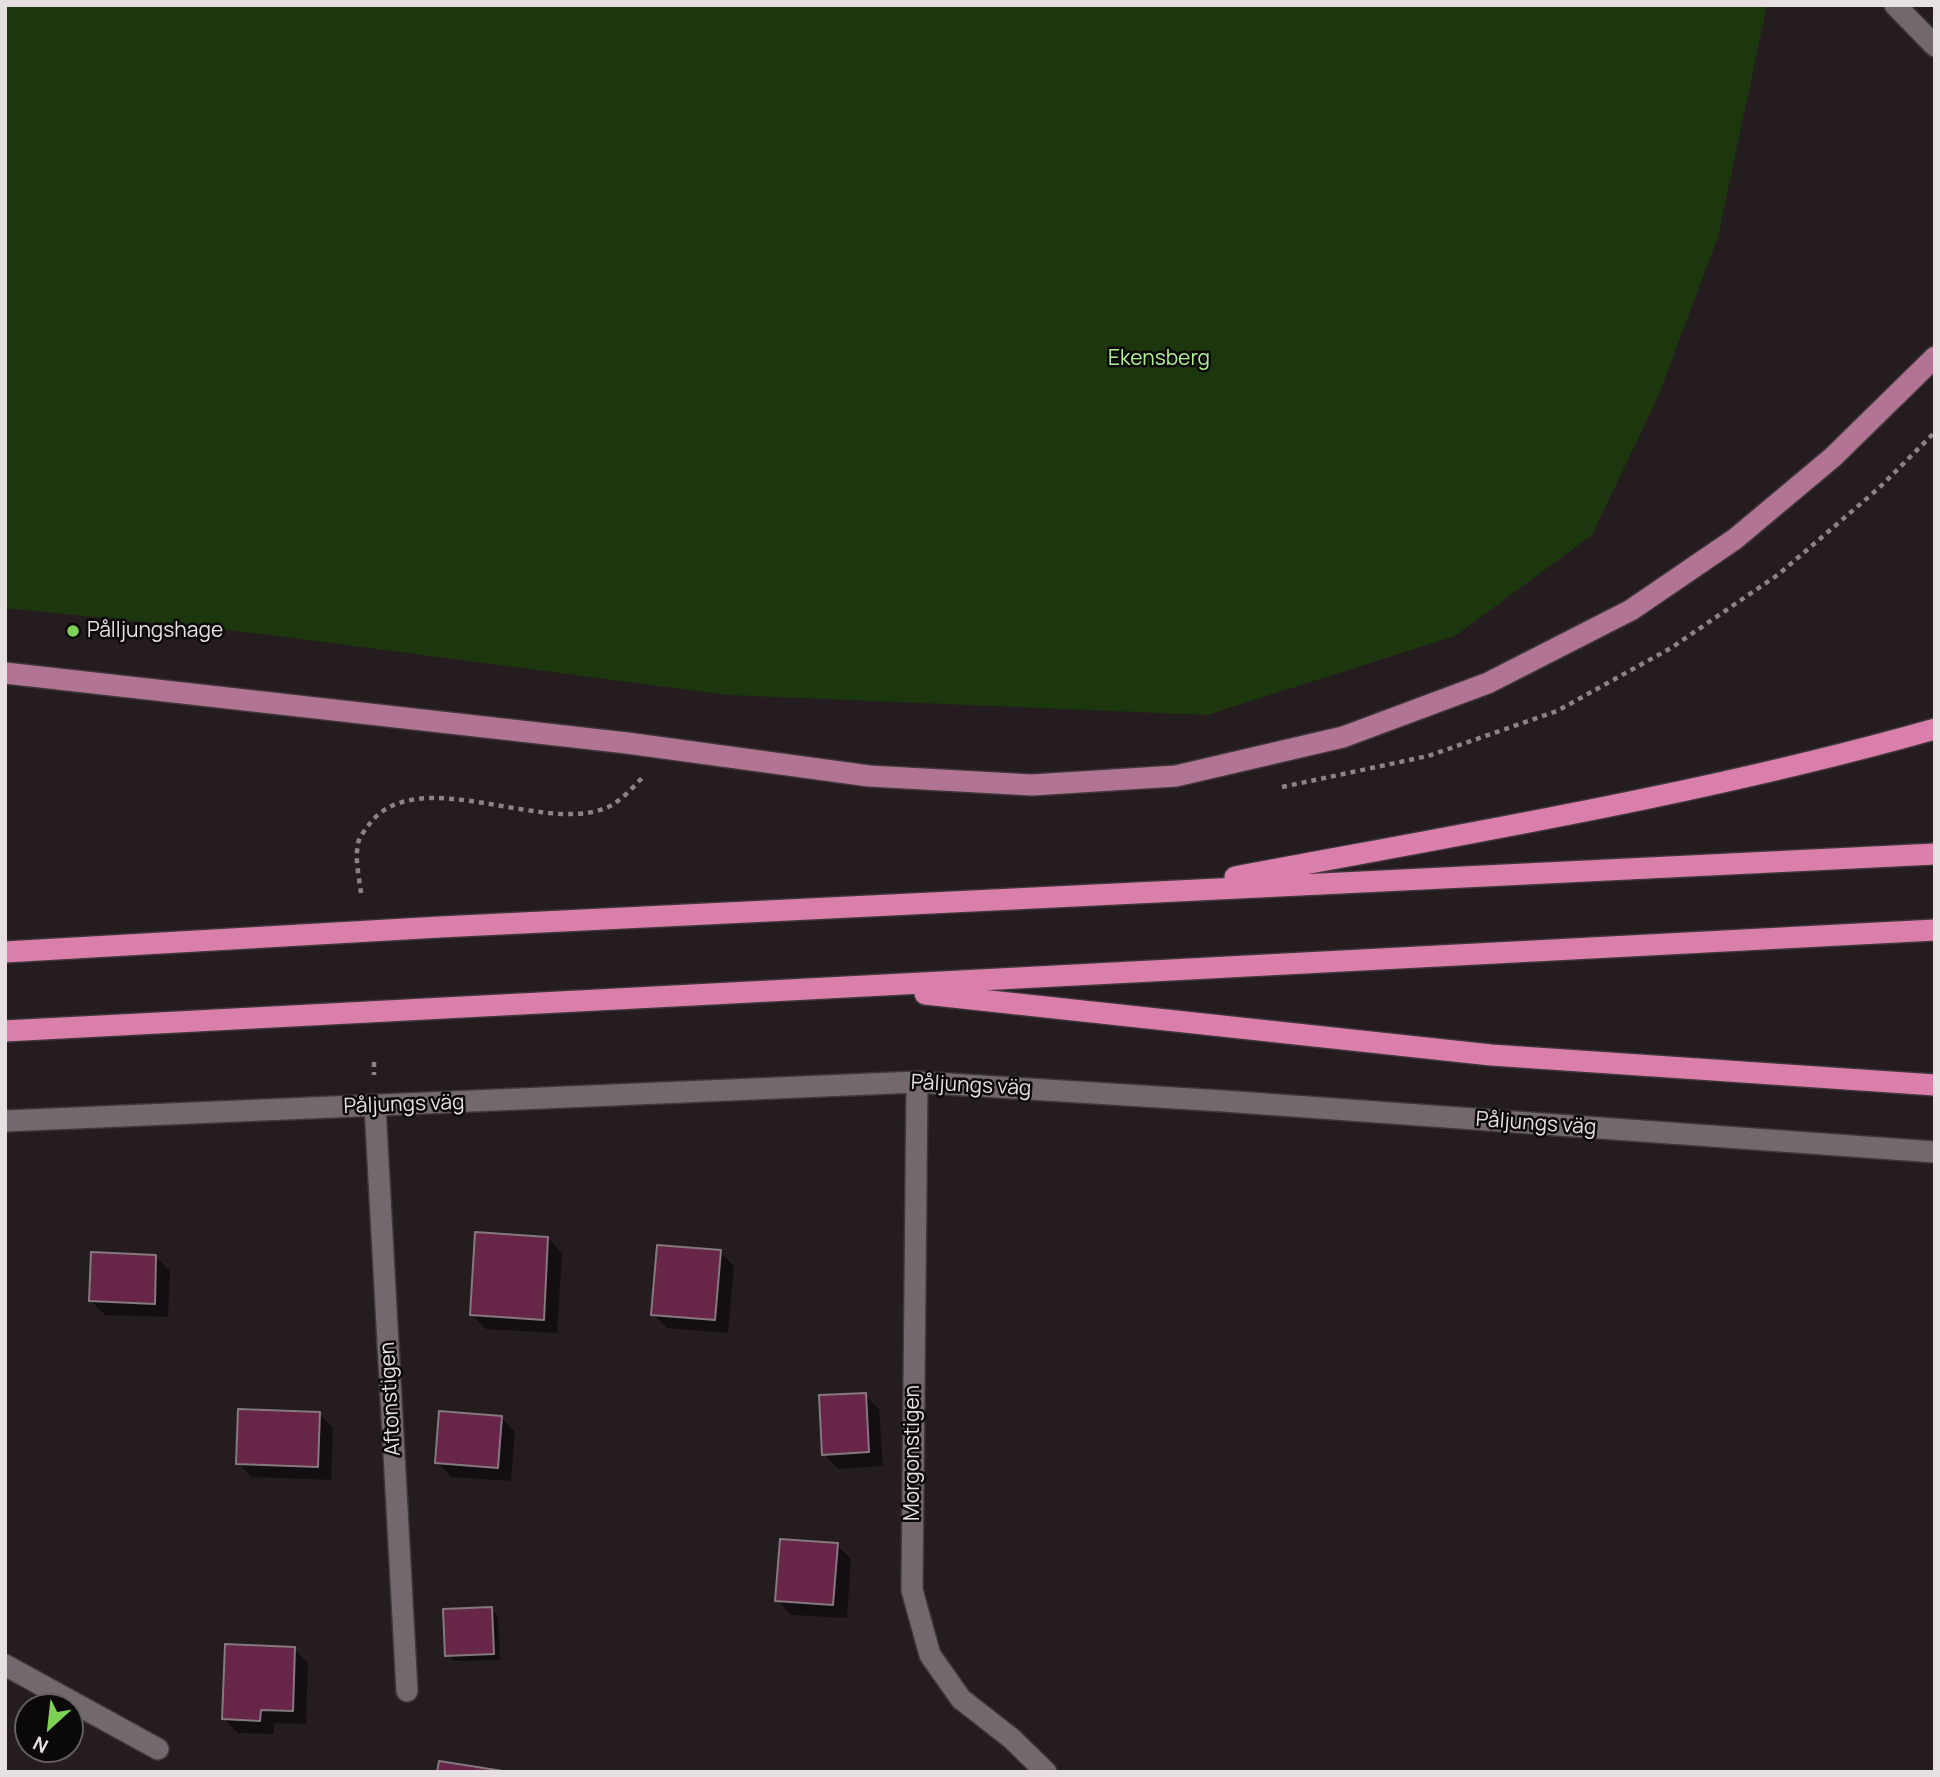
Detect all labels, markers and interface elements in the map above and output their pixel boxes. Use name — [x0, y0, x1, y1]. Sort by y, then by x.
park label: Ekensberg — [1108, 346, 1210, 372]
place label: Pålljungshage — [87, 618, 223, 644]
marker: Pålljungshage — [65, 623, 81, 639]
street label: Påljungs väg — [910, 1070, 1032, 1102]
street label: Påljungs väg — [343, 1090, 465, 1120]
street label: Påljungs väg — [1475, 1107, 1597, 1141]
street label: Aftonstigen — [375, 1341, 407, 1457]
street label: Morgonstigen — [900, 1385, 926, 1521]
north arrow — [14, 1693, 84, 1763]
text: N — [28, 1730, 52, 1760]

